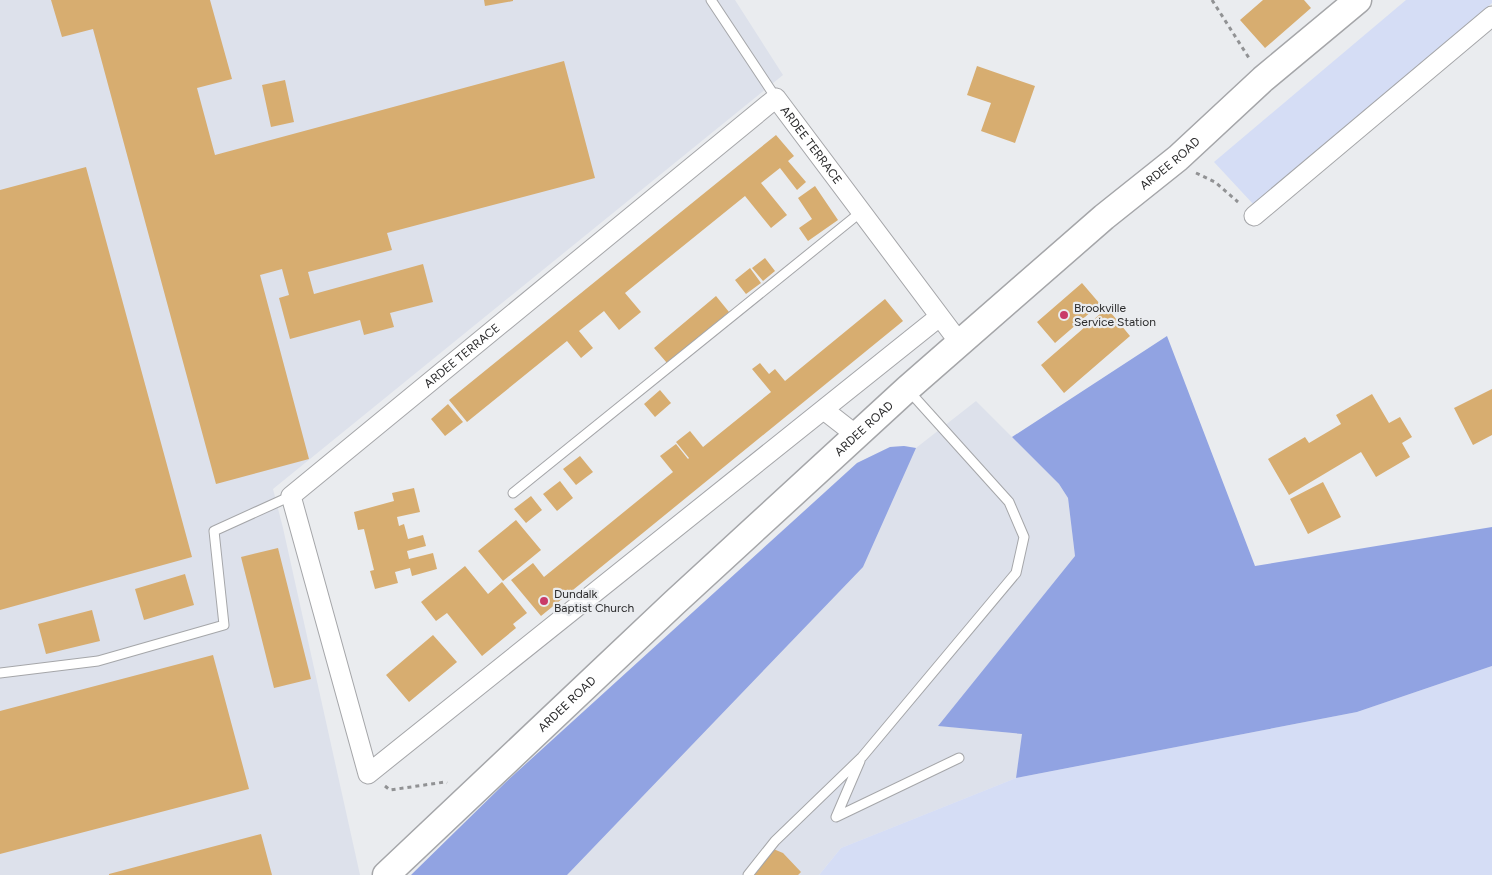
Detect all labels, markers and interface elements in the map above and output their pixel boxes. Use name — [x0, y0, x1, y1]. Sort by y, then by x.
street label: ARDEE TERRACE — [778, 103, 845, 187]
street label: ARDEE ROAD — [1137, 134, 1203, 193]
place label: Brookville Service Station — [1074, 301, 1156, 329]
marker: Brookville Service Station — [1058, 309, 1070, 321]
street label: ARDEE TERRACE — [421, 321, 503, 391]
street label: ARDEE ROAD — [832, 398, 896, 459]
place label: Dundalk Baptist Church — [554, 587, 635, 615]
marker: Dundalk Baptist Church — [538, 595, 550, 607]
street label: ARDEE ROAD — [535, 673, 599, 735]

